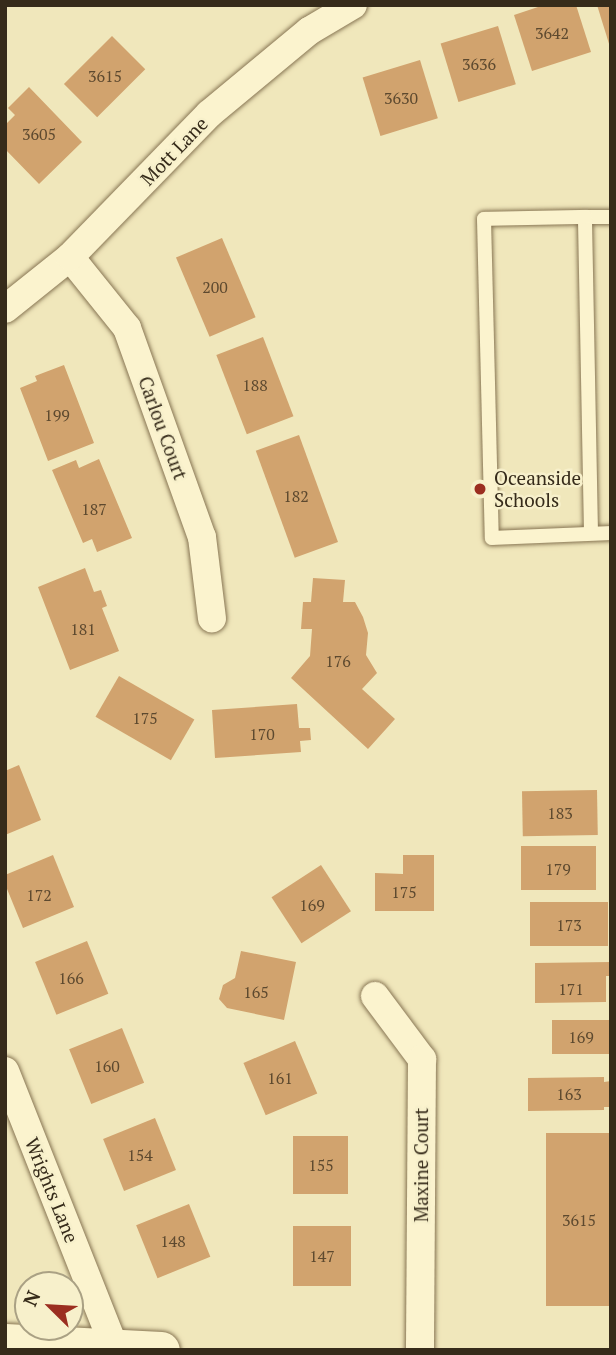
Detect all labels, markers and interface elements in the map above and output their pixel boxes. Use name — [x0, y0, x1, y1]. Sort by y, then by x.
house number: 3642 — [535, 23, 569, 43]
house number: 3636 — [462, 54, 496, 74]
house number: 3615 — [88, 66, 122, 86]
house number: 3630 — [384, 88, 418, 108]
street label: Mott Lane — [136, 112, 212, 190]
house number: 3605 — [22, 124, 56, 144]
house number: 200 — [202, 277, 228, 297]
street label: Carlou Court — [134, 373, 192, 483]
house number: 188 — [242, 375, 268, 395]
house number: 199 — [44, 405, 70, 425]
place label: Oceanside Schools — [494, 467, 581, 511]
marker: Oceanside Schools — [472, 481, 488, 497]
house number: 182 — [283, 486, 309, 506]
house number: 187 — [81, 499, 107, 519]
house number: 181 — [70, 619, 96, 639]
house number: 176 — [325, 651, 351, 671]
house number: 175 — [132, 708, 158, 728]
house number: 170 — [249, 724, 275, 744]
house number: 183 — [547, 803, 573, 823]
house number: 179 — [545, 859, 571, 879]
house number: 175 — [391, 882, 417, 902]
house number: 172 — [26, 885, 52, 905]
house number: 169 — [299, 895, 325, 915]
house number: 173 — [556, 915, 582, 935]
house number: 166 — [58, 968, 84, 988]
house number: 171 — [558, 979, 584, 999]
house number: 165 — [243, 982, 269, 1002]
house number: 169 — [568, 1027, 594, 1047]
house number: 160 — [94, 1056, 120, 1076]
house number: 161 — [267, 1068, 293, 1088]
house number: 163 — [556, 1084, 582, 1104]
street label: Maxine Court — [410, 1108, 432, 1222]
street label: Wrights Lane — [21, 1134, 83, 1246]
house number: 154 — [127, 1145, 153, 1165]
house number: 155 — [308, 1155, 334, 1175]
house number: 3615 — [562, 1210, 596, 1230]
house number: 148 — [160, 1231, 186, 1251]
house number: 147 — [309, 1246, 335, 1266]
north arrow — [14, 1271, 84, 1341]
text: N — [17, 1286, 46, 1310]

